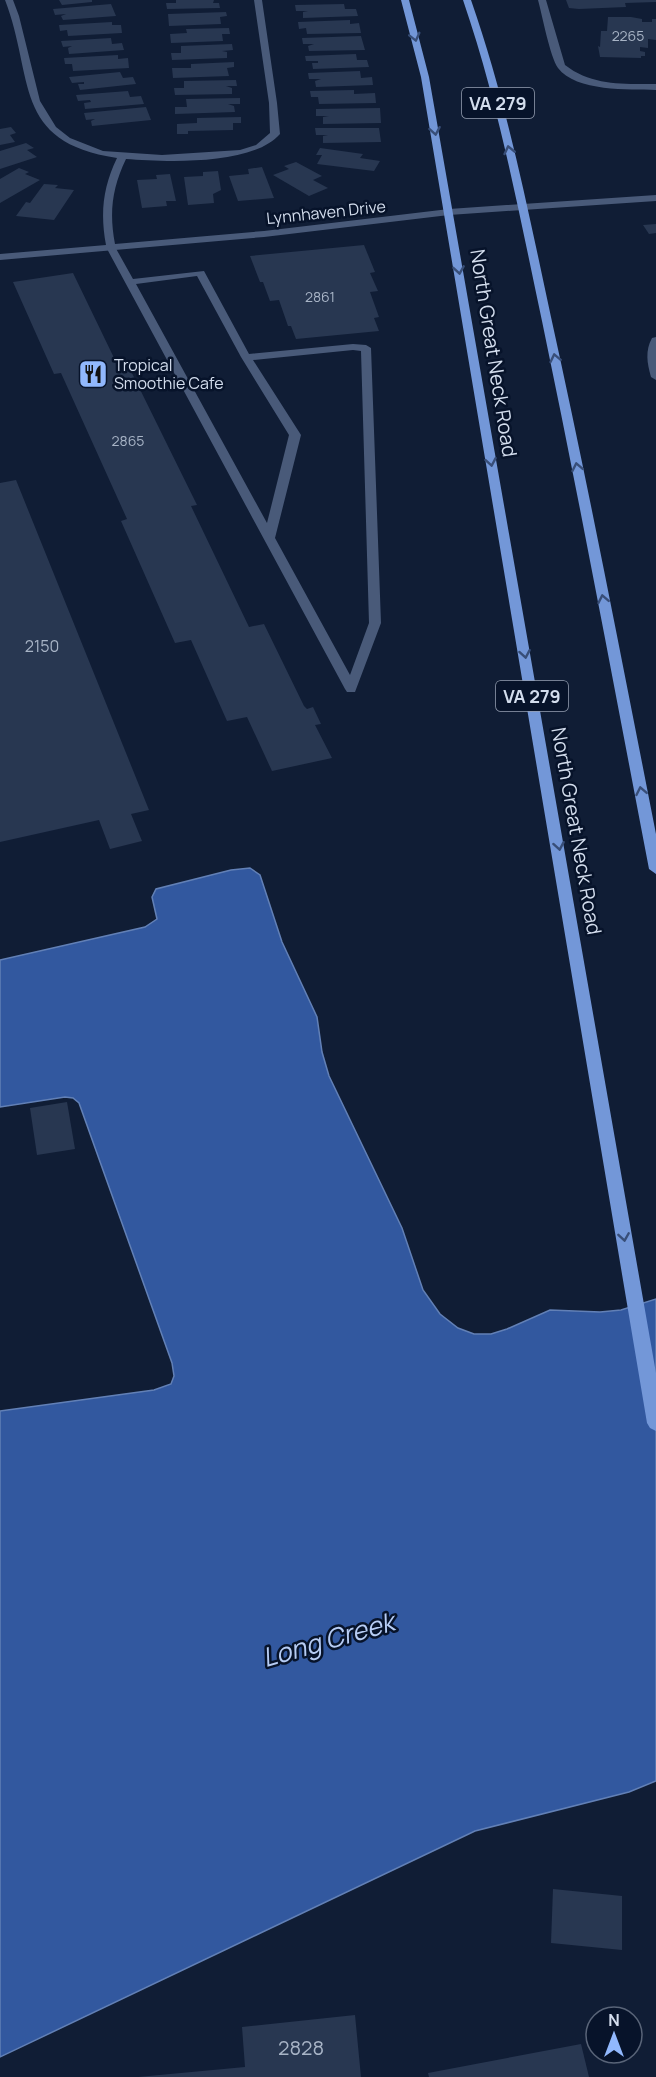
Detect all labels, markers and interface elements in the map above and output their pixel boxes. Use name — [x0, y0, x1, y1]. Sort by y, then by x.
house number: 2265 — [612, 26, 644, 45]
one-way arrow — [408, 31, 421, 41]
road number: VA 279 — [462, 88, 534, 118]
one-way arrow — [428, 126, 441, 136]
one-way arrow — [503, 145, 516, 155]
street label: Lynnhaven Drive — [265, 195, 387, 229]
street label: North Great Neck Road — [464, 247, 524, 459]
one-way arrow — [452, 265, 465, 275]
house number: 2861 — [305, 287, 335, 306]
place label: Tropical Smoothie Cafe — [114, 354, 224, 394]
one-way arrow — [549, 354, 562, 364]
restaurant icon: Tropical Smoothie Cafe — [77, 358, 109, 390]
house number: 2865 — [112, 431, 144, 450]
one-way arrow — [484, 458, 496, 467]
one-way arrow — [571, 462, 584, 472]
one-way arrow — [597, 595, 610, 605]
house number: 2150 — [25, 635, 59, 657]
one-way arrow — [518, 650, 530, 659]
road number: VA 279 — [496, 681, 568, 711]
street label: North Great Neck Road — [545, 725, 609, 937]
one-way arrow — [635, 786, 648, 796]
one-way arrow — [552, 842, 564, 851]
one-way arrow — [618, 1233, 630, 1242]
water label: Long Creek — [258, 1602, 402, 1675]
north arrow — [584, 2005, 644, 2065]
text: N — [608, 2009, 620, 2031]
house number: 2828 — [278, 2034, 324, 2061]

